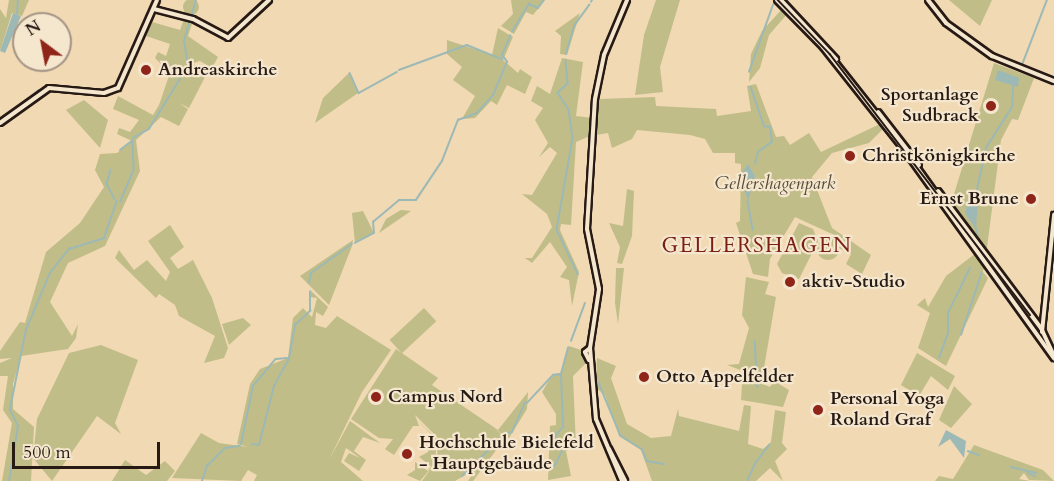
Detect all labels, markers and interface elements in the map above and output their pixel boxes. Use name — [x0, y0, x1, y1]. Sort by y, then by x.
north arrow — [12, 12, 72, 72]
text: N — [22, 15, 45, 41]
place label: Andreaskirche — [158, 59, 277, 81]
marker: Andreaskirche — [139, 63, 153, 77]
place label: Sportanlage Sudbrack — [881, 85, 979, 128]
marker: Sportanlage Sudbrack — [984, 99, 998, 113]
place label: Christkönigkirche — [862, 145, 1016, 167]
marker: Christkönigkirche — [843, 149, 857, 163]
park label: Gellershagenpark — [714, 173, 836, 195]
place label: Ernst Brune — [920, 188, 1019, 210]
marker: Ernst Brune — [1024, 192, 1038, 206]
district label: GELLERSHAGEN — [661, 233, 853, 259]
place label: aktiv-Studio — [802, 271, 905, 293]
marker: aktiv-Studio — [783, 275, 797, 289]
place label: Otto Appelfelder — [656, 366, 794, 388]
marker: Otto Appelfelder — [637, 370, 651, 384]
place label: Campus Nord — [388, 386, 503, 408]
place label: Personal Yoga Roland Graf — [830, 389, 945, 432]
marker: Campus Nord — [369, 390, 383, 404]
marker: Personal Yoga Roland Graf — [811, 403, 825, 417]
scale bar — [15, 430, 164, 468]
place label: Hochschule Bielefeld - Hauptgebäude — [419, 433, 594, 476]
text: 500 m — [23, 440, 71, 465]
marker: Hochschule Bielefeld - Hauptgebäude — [400, 447, 414, 461]

